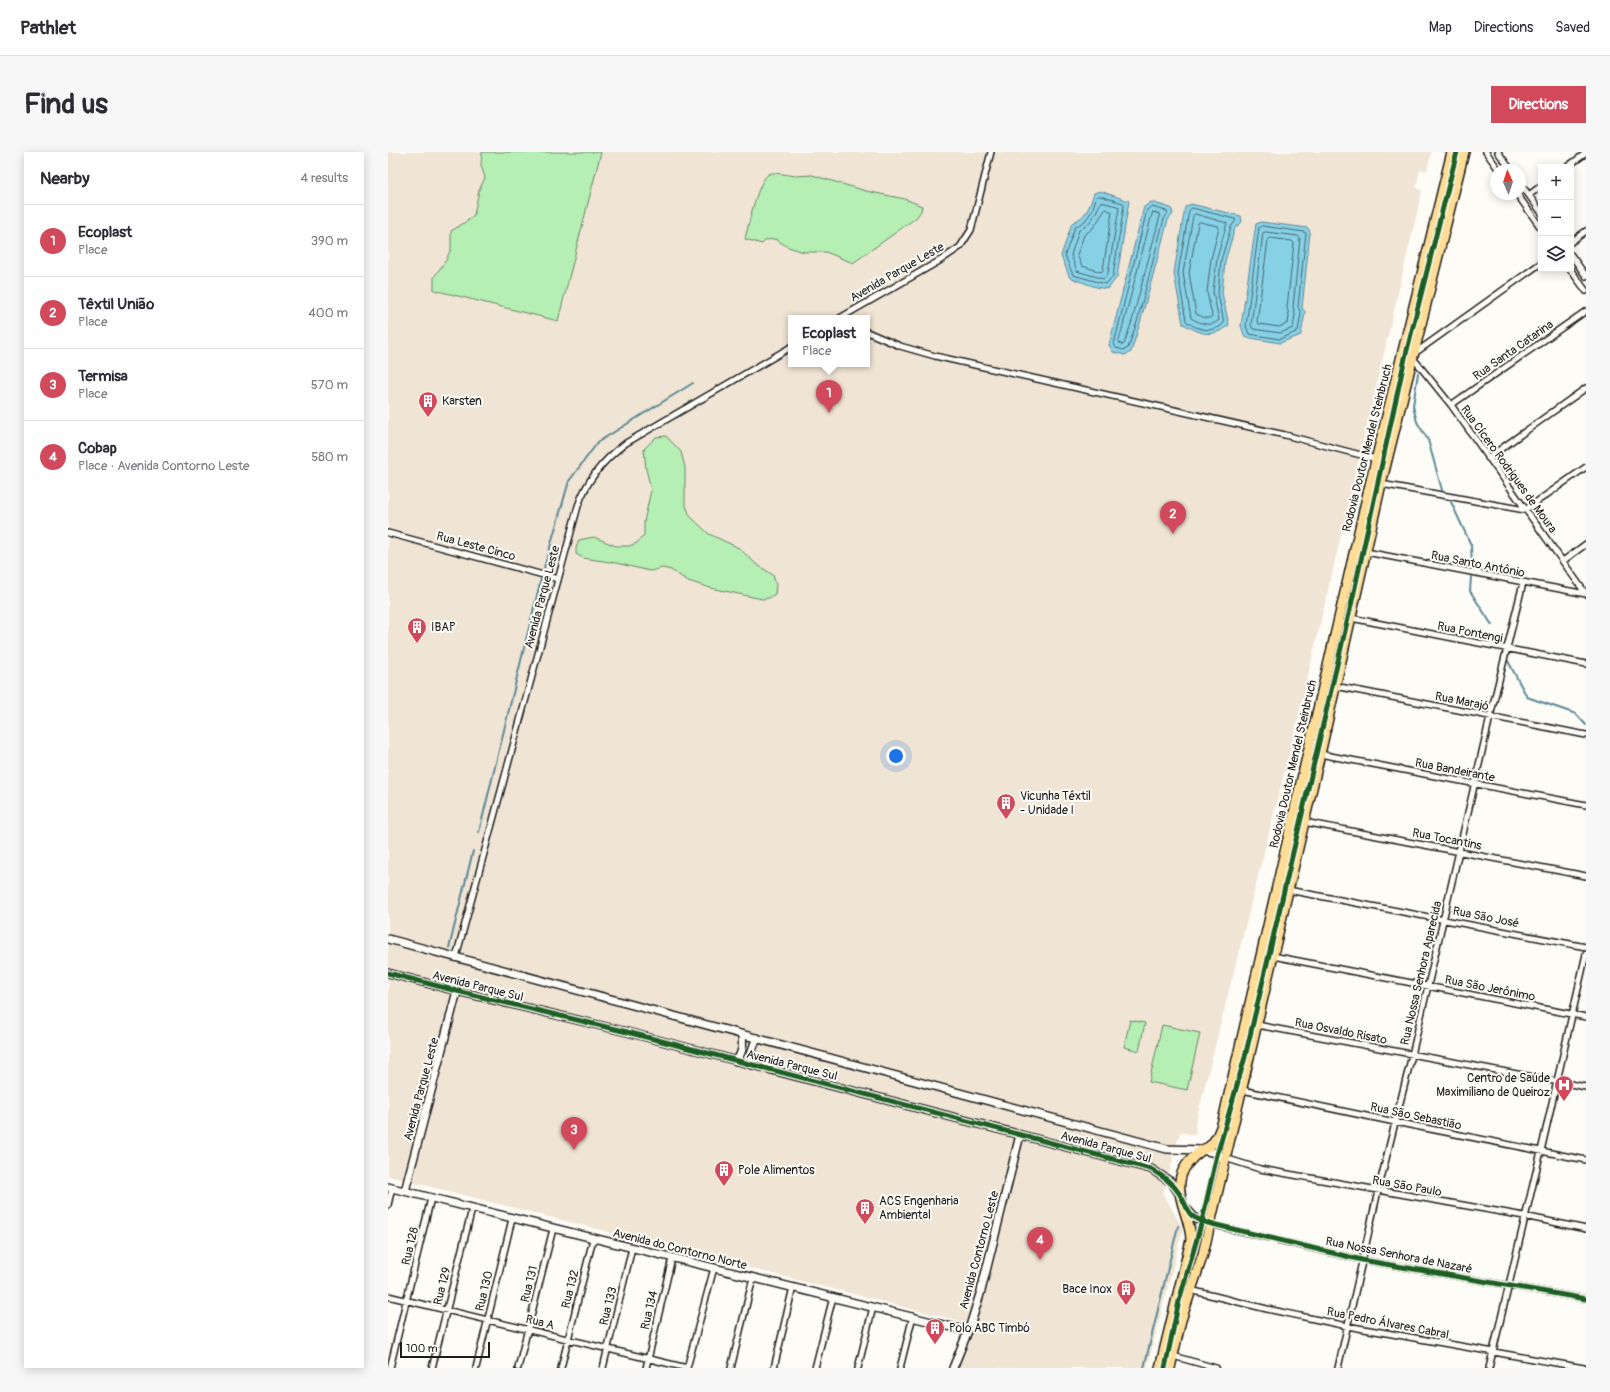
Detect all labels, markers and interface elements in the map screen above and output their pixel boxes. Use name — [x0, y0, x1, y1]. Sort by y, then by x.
text: Pathlet — [20, 16, 76, 40]
text: Map — [1429, 19, 1452, 36]
text: Directions — [1474, 19, 1533, 36]
text: Saved — [1555, 19, 1590, 36]
button: Directions — [1491, 86, 1586, 123]
text: Find us — [24, 87, 108, 122]
north arrow — [1490, 164, 1526, 200]
map controls — [1538, 164, 1574, 272]
button: + — [1538, 164, 1574, 200]
text: Nearby — [40, 168, 89, 189]
text: 4 results — [301, 170, 348, 186]
button: − — [1538, 200, 1574, 236]
text: Ecoplast — [78, 223, 132, 242]
text: 1 — [50, 233, 56, 249]
text: 390 m — [311, 233, 348, 249]
button: layers — [1538, 236, 1574, 272]
street label: Avenida Parque Leste — [848, 239, 947, 305]
text: Place — [78, 242, 107, 258]
text: Têxtil União — [78, 295, 154, 314]
text: 2 — [49, 305, 57, 321]
text: 400 m — [308, 305, 348, 321]
text: Place — [78, 314, 107, 330]
popup — [788, 315, 870, 367]
street label: Rua Santa Catarina — [1470, 317, 1557, 384]
text: Ecoplast — [802, 324, 856, 343]
text: Place — [802, 343, 831, 359]
street label: Rodovia Doutor Mendel Steinbruch — [1339, 362, 1396, 534]
text: Termisa — [78, 367, 128, 386]
text: 3 — [49, 377, 57, 393]
text: 570 m — [311, 377, 348, 393]
pin: 1 — [816, 380, 842, 413]
text: Place — [78, 386, 107, 402]
building icon: Karsten — [417, 390, 439, 418]
place label: Karsten — [442, 394, 482, 409]
street label: Rua Cícero Rodrigues de Moura — [1457, 403, 1560, 536]
text: Cobap — [78, 439, 117, 458]
text: 4 — [49, 449, 57, 465]
text: 580 m — [311, 449, 348, 465]
text: Place · Avenida Contorno Leste — [78, 458, 249, 474]
pin: 2 — [1160, 501, 1186, 534]
street label: Rua Leste Cinco — [435, 529, 518, 564]
street label: Avenida Parque Leste — [522, 544, 563, 650]
street label: Rua Santo Antônio — [1430, 548, 1527, 581]
building icon: IBAP — [406, 616, 428, 644]
street label: Rua Pontengi — [1436, 619, 1504, 646]
place label: IBAP — [431, 620, 456, 635]
street label: Rodovia Doutor Mendel Steinbruch — [1267, 678, 1320, 850]
street label: Rua Marajó — [1434, 689, 1491, 714]
your location — [886, 746, 906, 766]
street label: Rua Bandeirante — [1414, 755, 1496, 786]
place label: Vicunha Têxtil - Unidade I — [1020, 789, 1091, 818]
building icon: Vicunha Têxtil - Unidade I — [995, 792, 1017, 820]
street label: Rua Tocantins — [1411, 825, 1484, 854]
street label: Rua Nossa Senhora Aparecida — [1398, 899, 1445, 1047]
street label: Rua São José — [1451, 904, 1520, 931]
street label: Avenida Parque Sul — [431, 968, 525, 1005]
street label: Rua São Jerônimo — [1443, 972, 1537, 1005]
street label: Rua Osvaldo Risato — [1294, 1015, 1389, 1048]
street label: Avenida Parque Leste — [401, 1036, 442, 1142]
street label: Avenida Parque Sul — [745, 1047, 839, 1084]
place label: Centro de Saúde Maximiliano de Queiroz — [1436, 1071, 1550, 1100]
hospital icon: Centro de Saúde Maximiliano de Queiroz — [1553, 1074, 1575, 1102]
street label: Rua São Sebastião — [1369, 1100, 1463, 1134]
pin: 3 — [561, 1117, 587, 1150]
street label: Avenida Parque Sul — [1059, 1128, 1153, 1167]
building icon: Pole Alimentos — [713, 1159, 735, 1187]
place label: Pole Alimentos — [738, 1163, 815, 1178]
street label: Rua São Paulo — [1371, 1173, 1443, 1200]
street label: Avenida Contorno Leste — [956, 1189, 1003, 1311]
place label: ACS Engenharia Ambiental — [879, 1194, 959, 1223]
building icon: ACS Engenharia Ambiental — [854, 1197, 876, 1225]
street label: Rua 128 — [399, 1226, 422, 1267]
street label: Avenida do Contorno Norte — [611, 1226, 748, 1273]
pin: 4 — [1027, 1227, 1053, 1260]
street label: Rua Nossa Senhora de Nazaré — [1324, 1234, 1474, 1277]
street label: Rua 131 — [518, 1264, 541, 1304]
street label: Rua 129 — [431, 1266, 454, 1307]
street label: Rua 132 — [558, 1268, 583, 1310]
street label: Rua 130 — [473, 1270, 496, 1313]
building icon: Bace Inox — [1115, 1278, 1137, 1306]
place label: Bace Inox — [1062, 1282, 1112, 1297]
street label: Rua 133 — [596, 1285, 621, 1327]
street label: Rua 134 — [638, 1289, 661, 1331]
street label: Rua Pedro Álvares Cabral — [1326, 1303, 1451, 1343]
street label: Rua A — [524, 1312, 556, 1333]
building icon: Polo ABC Timbó — [924, 1317, 946, 1345]
place label: Polo ABC Timbó — [949, 1321, 1030, 1336]
scale bar — [400, 1340, 490, 1359]
text: 100 m — [406, 1342, 437, 1355]

